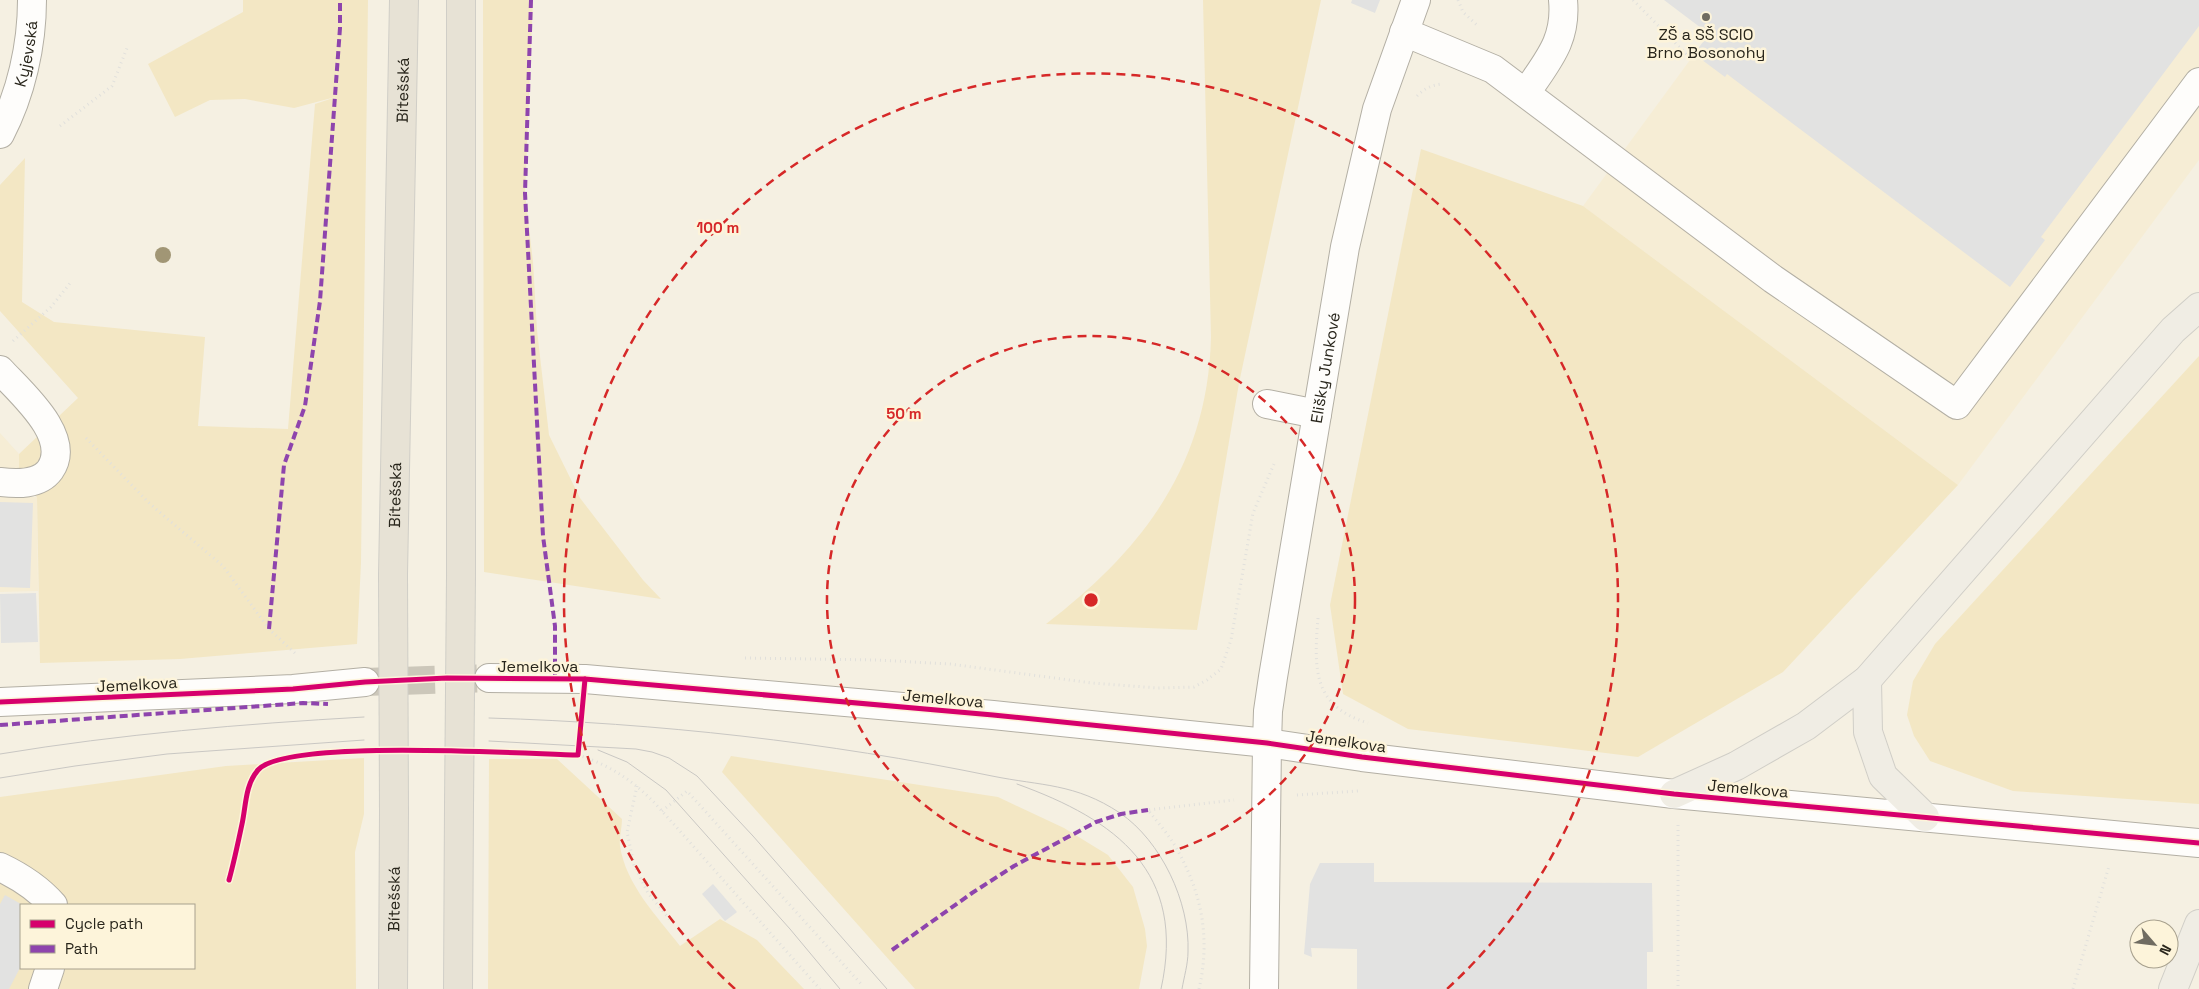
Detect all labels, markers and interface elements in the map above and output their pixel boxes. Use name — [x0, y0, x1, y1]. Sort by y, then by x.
marker: ZŠ a SŠ SCIO Brno Bosonohy — [1700, 11, 1712, 23]
street label: Kyjevská — [10, 20, 42, 89]
place label: ZŠ a SŠ SCIO Brno Bosonohy — [1647, 24, 1765, 63]
street label: Bítešská — [392, 57, 414, 123]
text: 100 m — [697, 218, 739, 237]
street label: Elišky Junkové — [1306, 311, 1345, 425]
text: 50 m — [886, 404, 922, 423]
street label: Bítešská — [384, 462, 406, 528]
centre of rings — [1082, 591, 1100, 609]
street label: Jemelkova — [497, 656, 579, 677]
street label: Jemelkova — [96, 672, 178, 697]
street label: Jemelkova — [902, 685, 984, 712]
street label: Jemelkova — [1304, 725, 1388, 758]
street label: Jemelkova — [1707, 775, 1789, 802]
street label: Bítešská — [383, 866, 405, 932]
legend — [20, 904, 195, 969]
text: Cycle path — [65, 914, 143, 933]
north arrow — [2129, 919, 2179, 969]
text: Path — [65, 939, 98, 958]
text: N — [2155, 942, 2176, 958]

